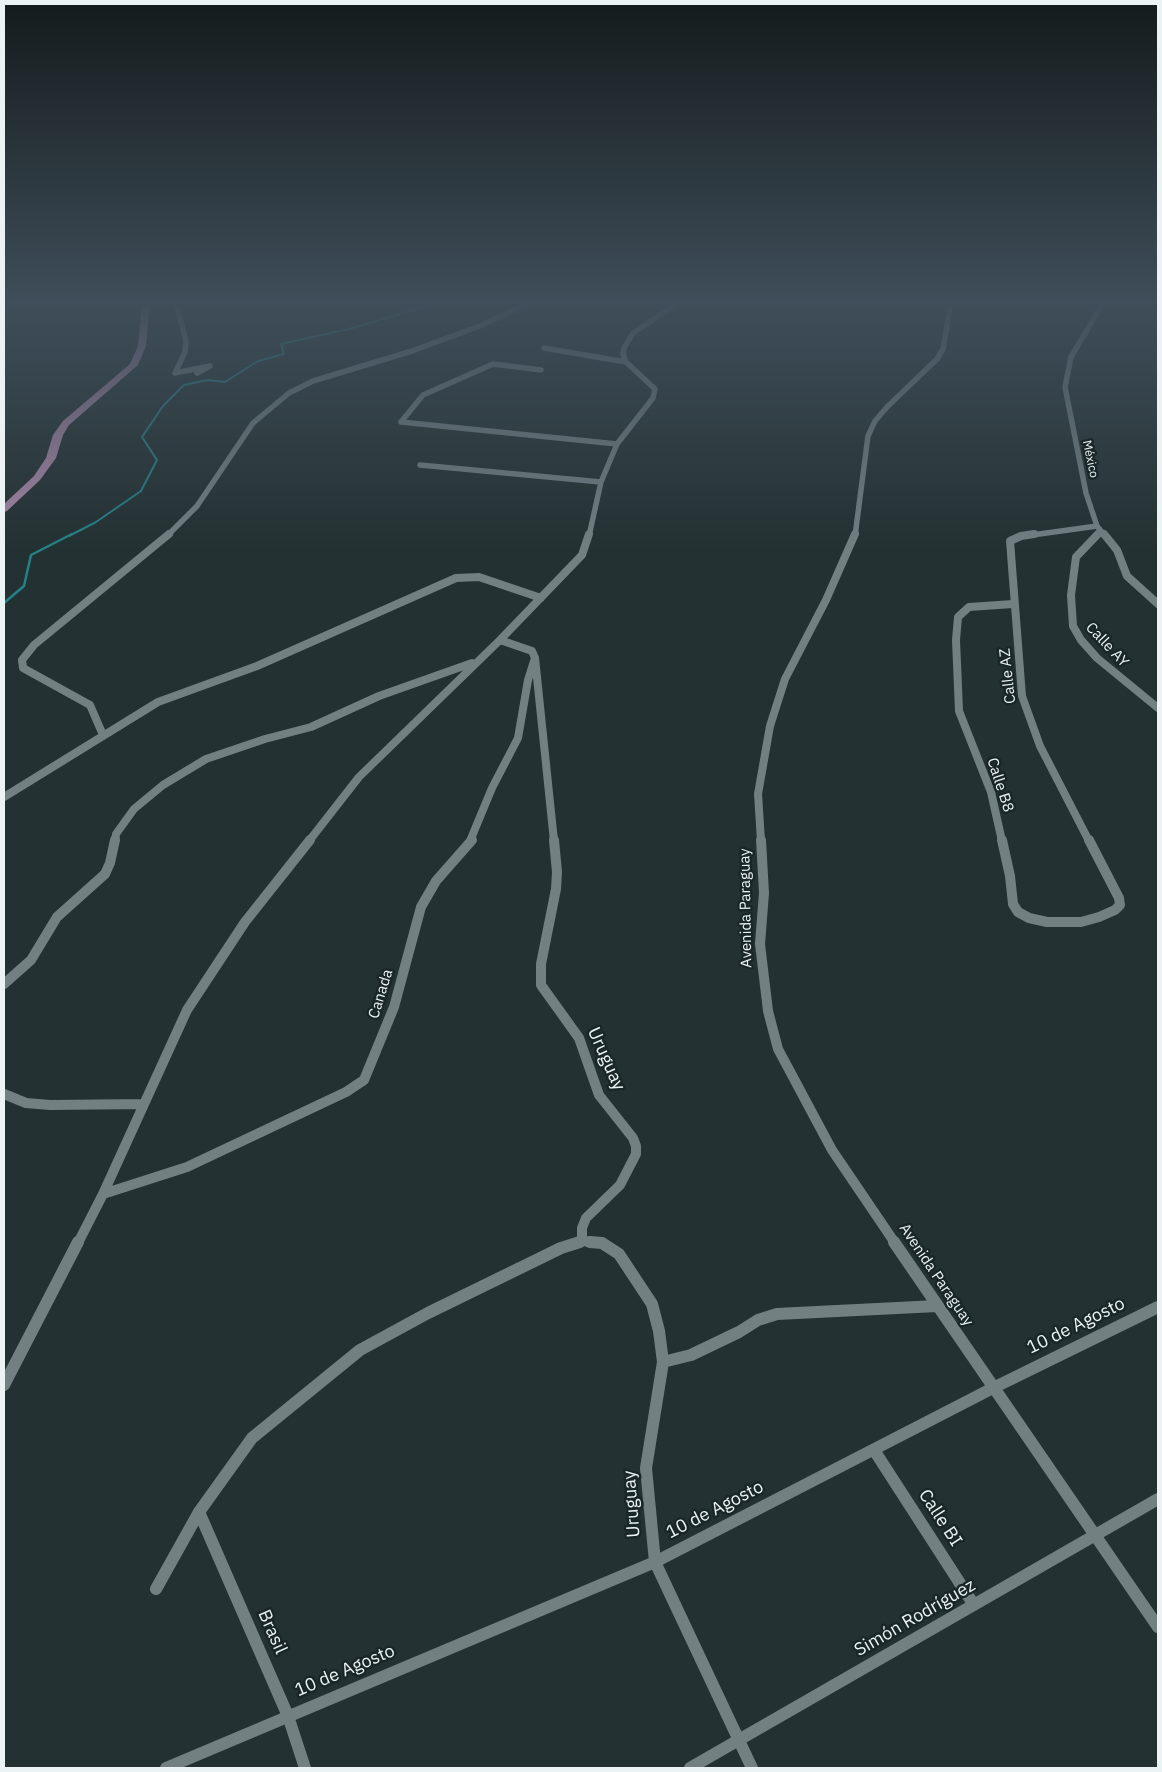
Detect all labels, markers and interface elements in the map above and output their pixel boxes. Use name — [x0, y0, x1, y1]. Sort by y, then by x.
street label: México — [1079, 439, 1101, 479]
street label: Calle AY — [1082, 619, 1132, 671]
street label: Calle AZ — [996, 647, 1020, 705]
street label: Calle B8 — [983, 756, 1017, 814]
street label: Avenida Paraguay — [736, 848, 756, 968]
street label: Canada — [365, 967, 397, 1021]
street label: Uruguay — [582, 1024, 630, 1094]
street label: Avenida Paraguay — [895, 1220, 977, 1330]
street label: 10 de Agosto — [1023, 1293, 1129, 1359]
street label: Uruguay — [619, 1470, 645, 1538]
street label: 10 de Agosto — [663, 1476, 767, 1544]
street label: Calle BI — [914, 1485, 966, 1551]
street label: Simón Rodríguez — [851, 1575, 979, 1661]
street label: Brasil — [253, 1607, 291, 1657]
street label: 10 de Agosto — [292, 1640, 398, 1702]

